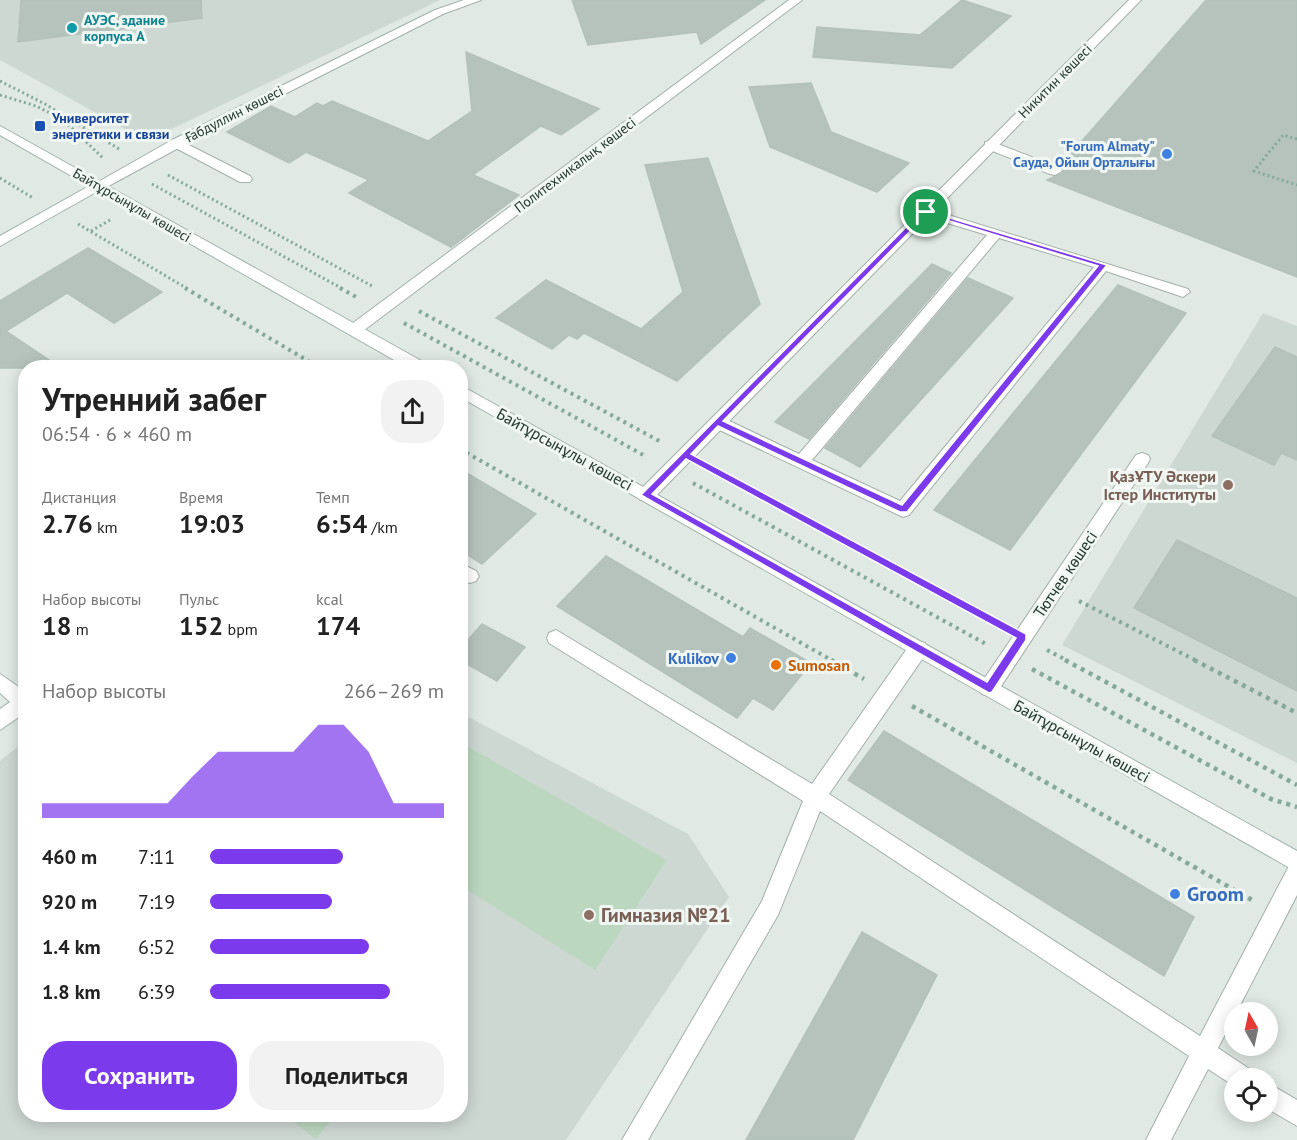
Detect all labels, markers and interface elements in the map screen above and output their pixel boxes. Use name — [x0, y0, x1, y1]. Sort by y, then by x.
place label: АУЭС, здание корпуса A — [84, 11, 165, 45]
marker: АУЭС, здание корпуса A — [65, 21, 79, 35]
street label: Никитин көшесі — [1014, 40, 1096, 122]
street label: Ғабдуллин көшесі — [182, 81, 286, 147]
place label: Университет энергетики и связи — [51, 109, 169, 143]
street label: Политехникалық көшесі — [510, 113, 640, 217]
marker: Университет энергетики и связи — [33, 119, 47, 133]
place label: "Forum Almaty" Сауда, Ойын Орталығы — [1013, 137, 1155, 171]
marker: "Forum Almaty" Сауда, Ойын Орталығы — [1160, 147, 1174, 161]
street label: Байтұрсынұлы көшесі — [70, 164, 194, 246]
pin — [900, 186, 951, 237]
icon: arrive — [909, 195, 942, 228]
text: Утренний забег — [42, 377, 266, 420]
button: share — [381, 380, 444, 443]
street label: Байтұрсынұлы көшесі — [493, 403, 637, 495]
text: 06:54 · 6 × 460 m — [42, 421, 192, 447]
place label: ҚазҰТУ Әскери Істер Институты — [1103, 466, 1216, 504]
marker: ҚазҰТУ Әскери Істер Институты — [1221, 478, 1235, 492]
text: Дистанция — [42, 487, 116, 507]
text: Время — [179, 487, 223, 507]
text: Темп — [316, 487, 350, 507]
text: 2.76 — [42, 507, 93, 540]
text: 19:03 — [179, 507, 245, 540]
text: 6:54 — [316, 507, 367, 540]
text: km — [93, 517, 118, 537]
text: /km — [367, 517, 398, 537]
street label: Тютчев көшесі — [1029, 527, 1101, 621]
text: Набор высоты — [42, 589, 141, 609]
text: Пульс — [179, 589, 219, 609]
text: kcal — [316, 589, 343, 609]
text: 18 — [42, 609, 71, 642]
text: 152 — [179, 609, 223, 642]
text: 174 — [316, 609, 360, 642]
text: m — [71, 619, 89, 639]
text: bpm — [223, 619, 258, 639]
place label: Kulikov — [668, 648, 719, 668]
marker: Kulikov — [724, 651, 738, 665]
place label: Sumosan — [788, 655, 850, 675]
marker: Sumosan — [769, 658, 783, 672]
text: Набор высоты — [42, 678, 166, 704]
text: 266–269 m — [344, 678, 444, 704]
street label: Байтұрсынұлы көшесі — [1010, 695, 1154, 787]
text: 460 m — [42, 844, 97, 870]
text: 7:11 — [138, 844, 175, 870]
place label: Groom — [1187, 881, 1244, 907]
marker: Groom — [1168, 887, 1182, 901]
text: 920 m — [42, 889, 97, 915]
text: 7:19 — [138, 889, 175, 915]
place label: Гимназия №21 — [601, 902, 731, 928]
marker: Гимназия №21 — [582, 908, 596, 922]
text: 1.4 km — [42, 934, 101, 960]
text: 6:52 — [138, 934, 175, 960]
text: 1.8 km — [42, 979, 101, 1005]
text: 6:39 — [138, 979, 175, 1005]
north arrow — [1224, 1002, 1278, 1056]
map controls — [1224, 1002, 1278, 1122]
button: Сохранить — [42, 1041, 237, 1110]
button: Поделиться — [249, 1041, 444, 1110]
button: locate — [1224, 1068, 1278, 1122]

